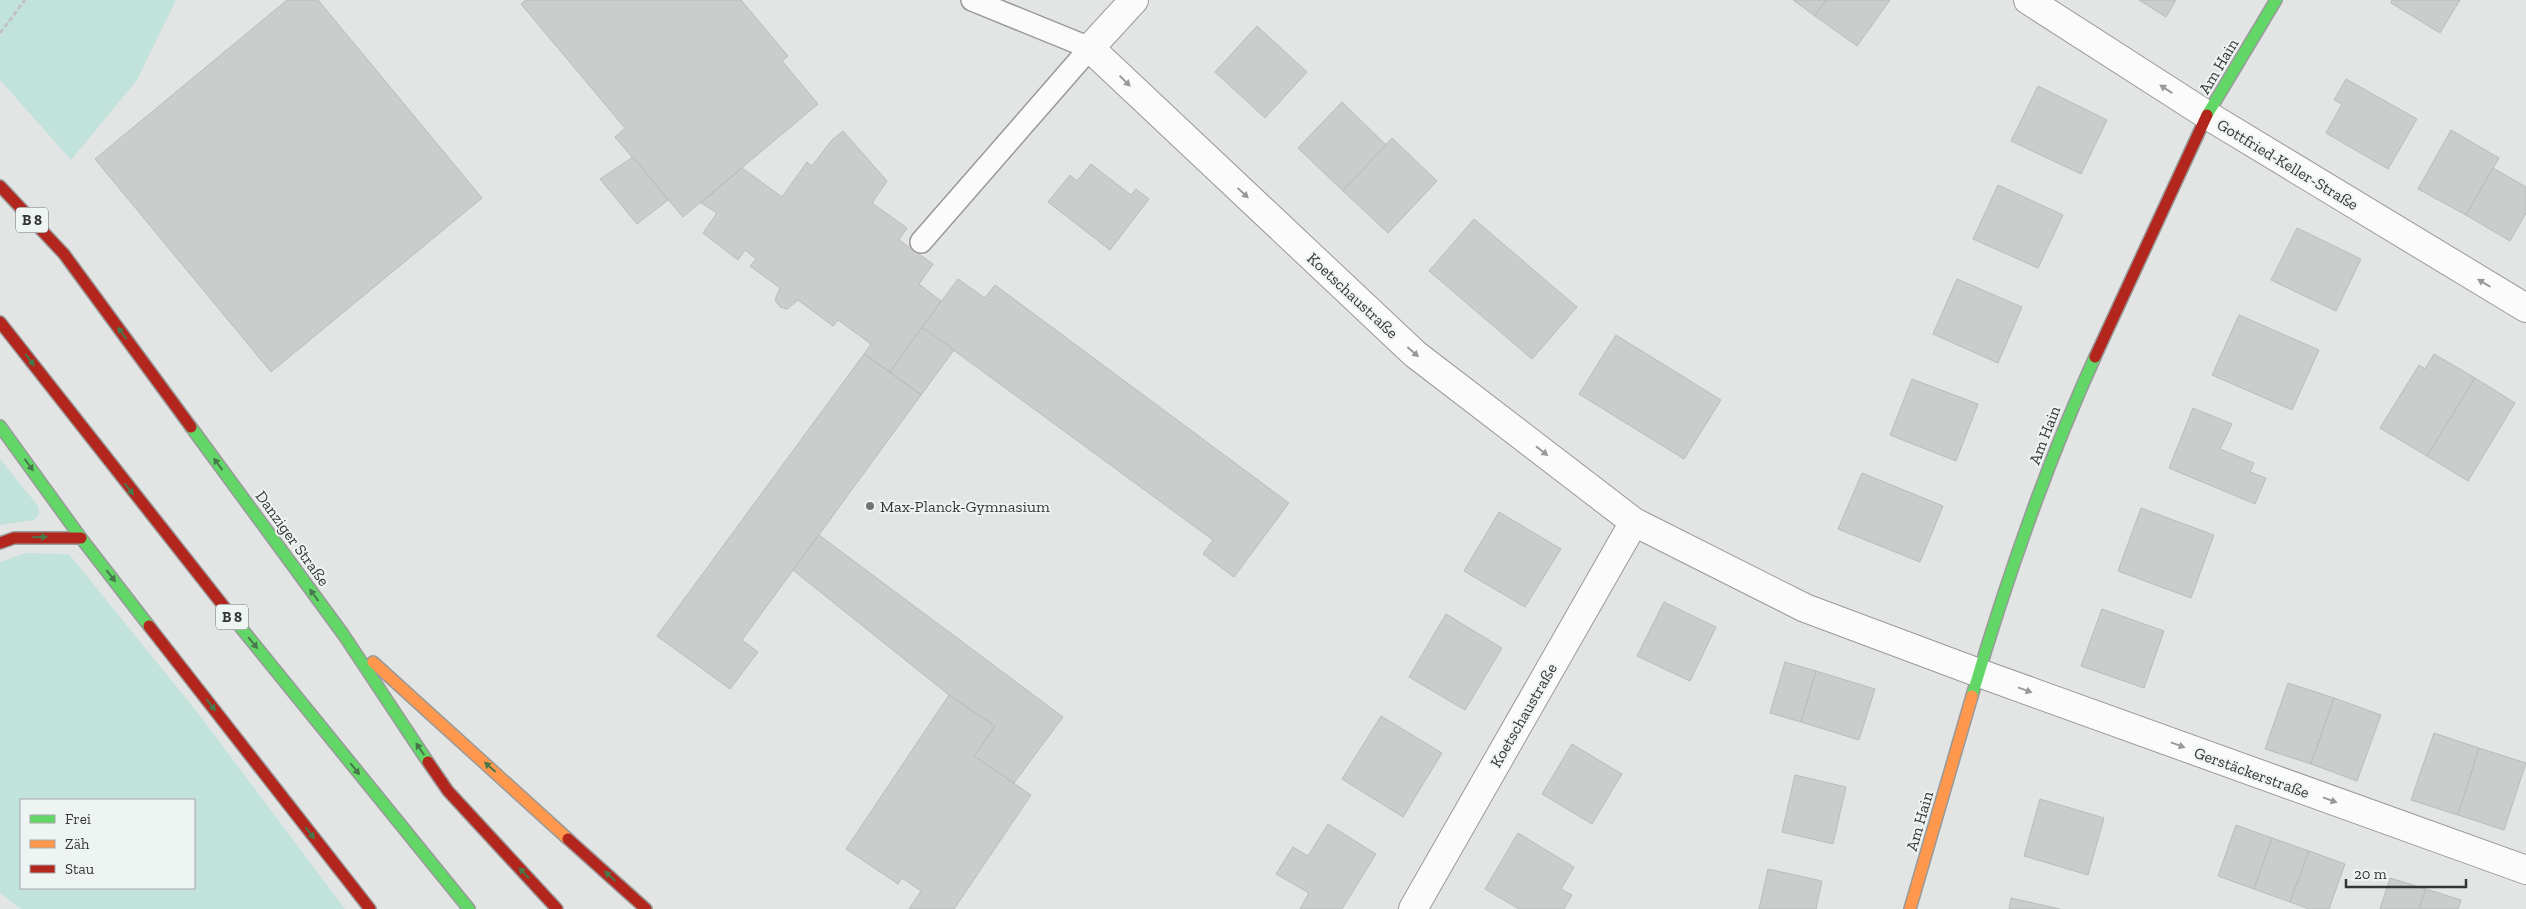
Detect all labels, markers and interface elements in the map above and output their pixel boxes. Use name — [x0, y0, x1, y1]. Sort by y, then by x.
street label: Am Hain — [2195, 34, 2243, 97]
one-way arrow — [1119, 75, 1131, 87]
one-way arrow — [2159, 84, 2173, 93]
street label: Gottfried-Keller-Straße — [2214, 115, 2362, 214]
one-way arrow — [1237, 187, 1249, 199]
road number: B 8 — [16, 208, 48, 232]
street label: Koetschaustraße — [1303, 249, 1402, 342]
one-way arrow — [2478, 278, 2491, 287]
one-way arrow — [117, 326, 127, 340]
one-way arrow — [1407, 346, 1420, 357]
one-way arrow — [25, 354, 35, 367]
street label: Am Hain — [2025, 402, 2065, 467]
one-way arrow — [1535, 446, 1549, 456]
one-way arrow — [213, 457, 223, 471]
one-way arrow — [23, 458, 34, 471]
one-way arrow — [124, 482, 135, 495]
street label: Danziger Straße — [252, 487, 334, 590]
place label: Max-Planck-Gymnasium — [880, 497, 1050, 516]
marker: Max-Planck-Gymnasium — [864, 500, 876, 512]
one-way arrow — [32, 533, 48, 541]
one-way arrow — [106, 569, 116, 583]
one-way arrow — [309, 589, 320, 602]
road number: B 8 — [216, 604, 248, 630]
one-way arrow — [247, 636, 258, 649]
street label: Koetschaustraße — [1486, 660, 1561, 771]
one-way arrow — [2017, 687, 2032, 694]
one-way arrow — [205, 698, 216, 711]
one-way arrow — [2170, 742, 2185, 749]
one-way arrow — [415, 743, 425, 756]
street label: Gerstäckerstraße — [2192, 743, 2312, 802]
one-way arrow — [484, 761, 496, 773]
one-way arrow — [350, 762, 361, 775]
street label: Am Hain — [1902, 788, 1937, 853]
one-way arrow — [2323, 797, 2338, 804]
legend — [20, 799, 195, 889]
text: Frei — [65, 810, 91, 828]
one-way arrow — [305, 826, 316, 839]
text: Zäh — [65, 835, 90, 853]
scale bar — [2346, 856, 2466, 888]
text: Stau — [65, 860, 95, 878]
text: 20 m — [2354, 865, 2387, 883]
one-way arrow — [518, 868, 530, 880]
one-way arrow — [604, 871, 617, 882]

